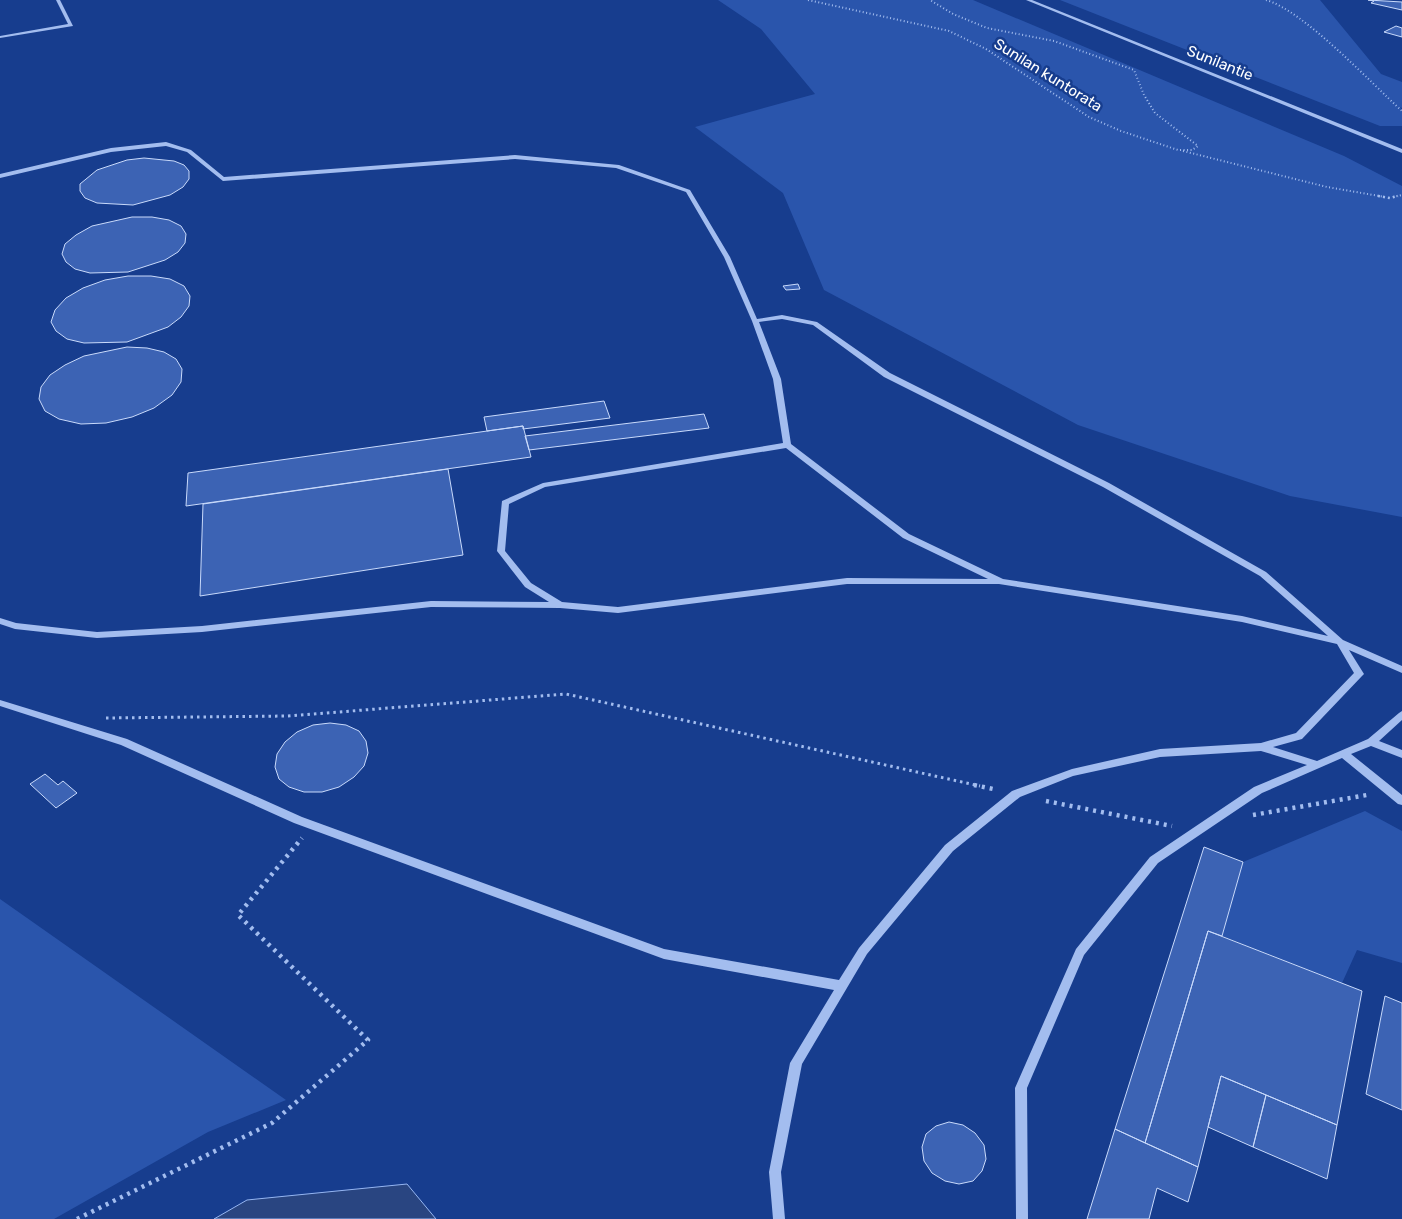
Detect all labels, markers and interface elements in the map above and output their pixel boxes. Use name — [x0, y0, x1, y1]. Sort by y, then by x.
street label: Sunilan kuntorata — [991, 35, 1105, 115]
street label: Sunilantie — [1184, 42, 1256, 84]

